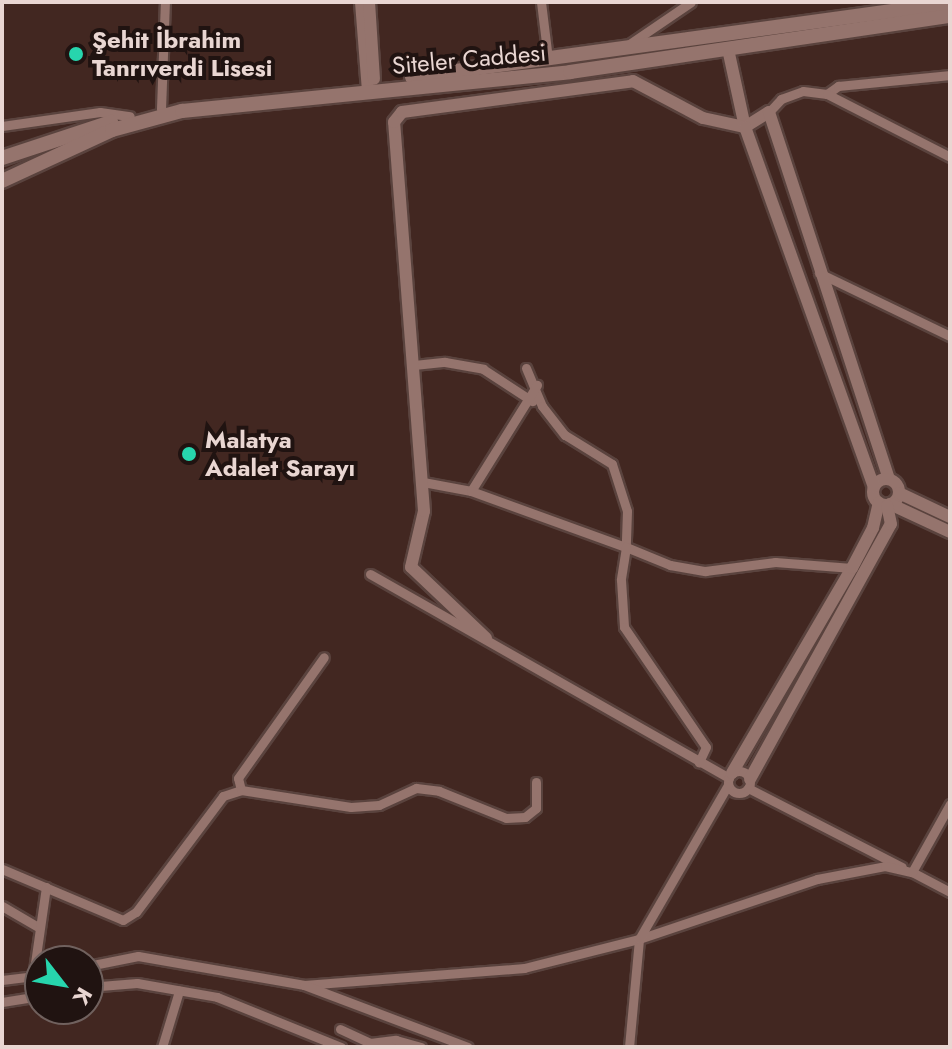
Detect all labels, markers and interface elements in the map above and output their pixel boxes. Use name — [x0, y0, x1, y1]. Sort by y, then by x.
place label: Şehit İbrahim Tanrıverdi Lisesi — [92, 26, 272, 82]
street label: Siteler Caddesi — [391, 38, 547, 80]
marker: Şehit İbrahim Tanrıverdi Lisesi — [67, 45, 85, 63]
place label: Malatya Adalet Sarayı — [205, 426, 355, 482]
marker: Malatya Adalet Sarayı — [180, 445, 198, 463]
north arrow — [24, 945, 104, 1025]
text: K — [65, 981, 101, 1011]

